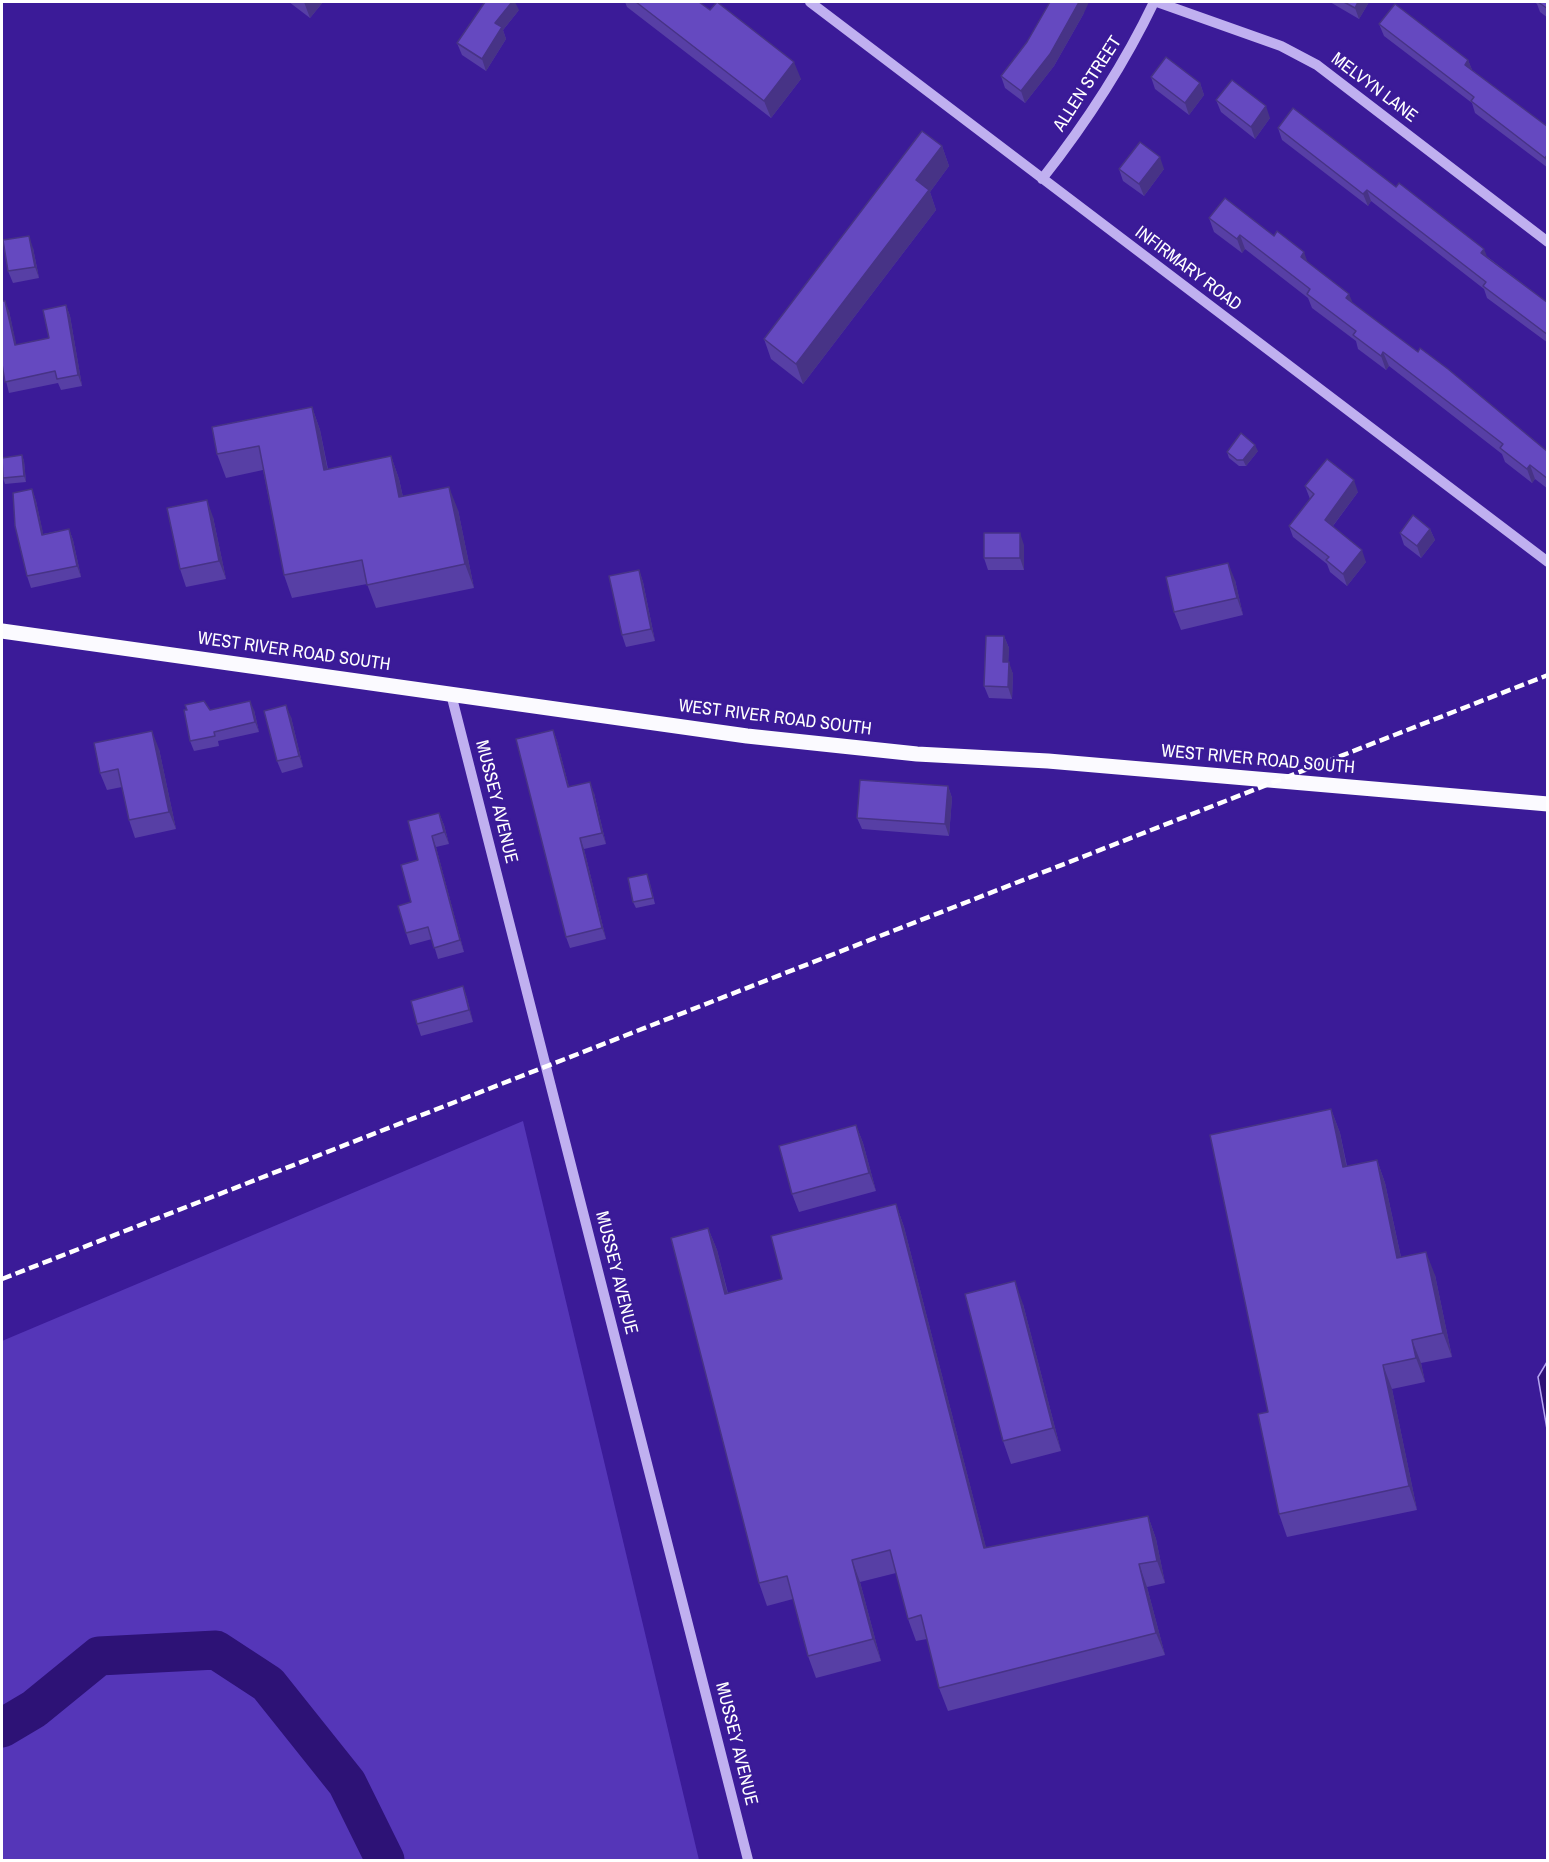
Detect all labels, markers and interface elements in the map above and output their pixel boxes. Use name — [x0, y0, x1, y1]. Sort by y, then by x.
street label: ALLEN STREET — [1049, 32, 1127, 136]
street label: MELVYN LANE — [1327, 49, 1421, 127]
street label: INFIRMARY ROAD — [1131, 222, 1245, 316]
street label: WEST RIVER ROAD SOUTH — [196, 628, 392, 676]
street label: WEST RIVER ROAD SOUTH — [677, 695, 873, 741]
street label: MUSSEY AVENUE — [470, 738, 522, 866]
street label: WEST RIVER ROAD SOUTH — [1160, 741, 1356, 779]
street label: MUSSEY AVENUE — [590, 1209, 642, 1337]
street label: MUSSEY AVENUE — [710, 1680, 762, 1808]

